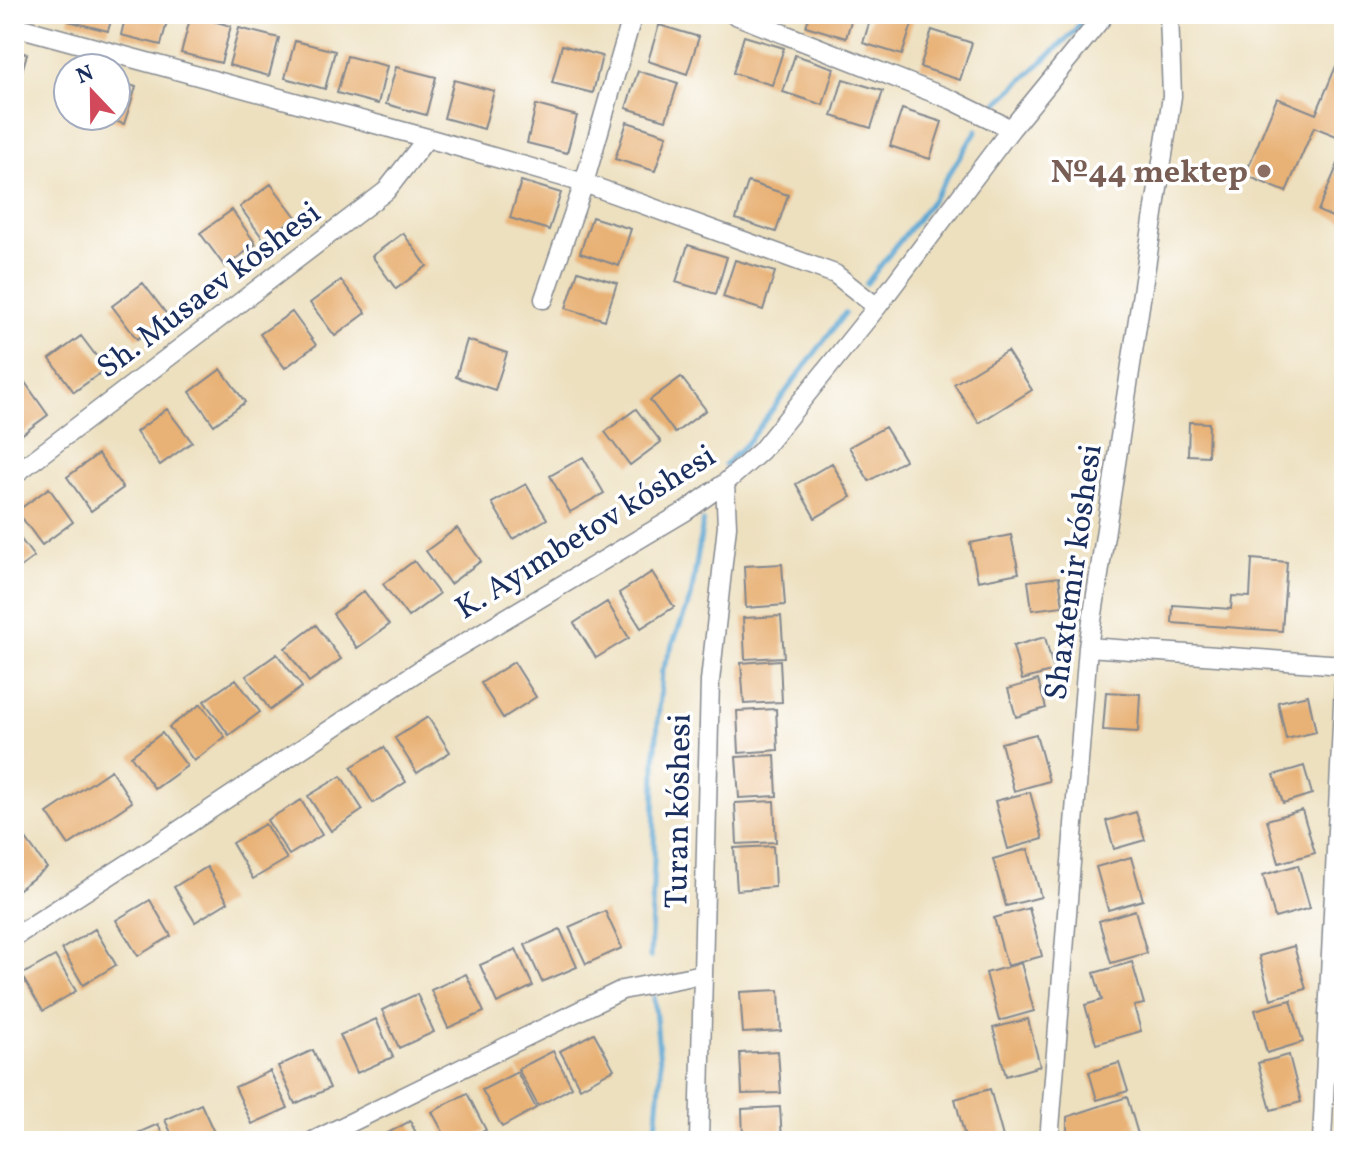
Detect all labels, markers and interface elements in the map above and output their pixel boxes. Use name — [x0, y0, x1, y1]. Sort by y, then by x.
north arrow — [52, 52, 132, 132]
text: N — [72, 58, 99, 93]
place label: №44 mektep — [1051, 152, 1248, 196]
marker: №44 mektep — [1255, 162, 1273, 180]
street label: Sh. Musaev kóshesi — [89, 193, 331, 390]
street label: K. Ayımbetov kóshesi — [448, 436, 725, 632]
street label: Shaxtemir kóshesi — [1035, 442, 1115, 703]
street label: Turan kóshesi — [656, 713, 704, 909]

